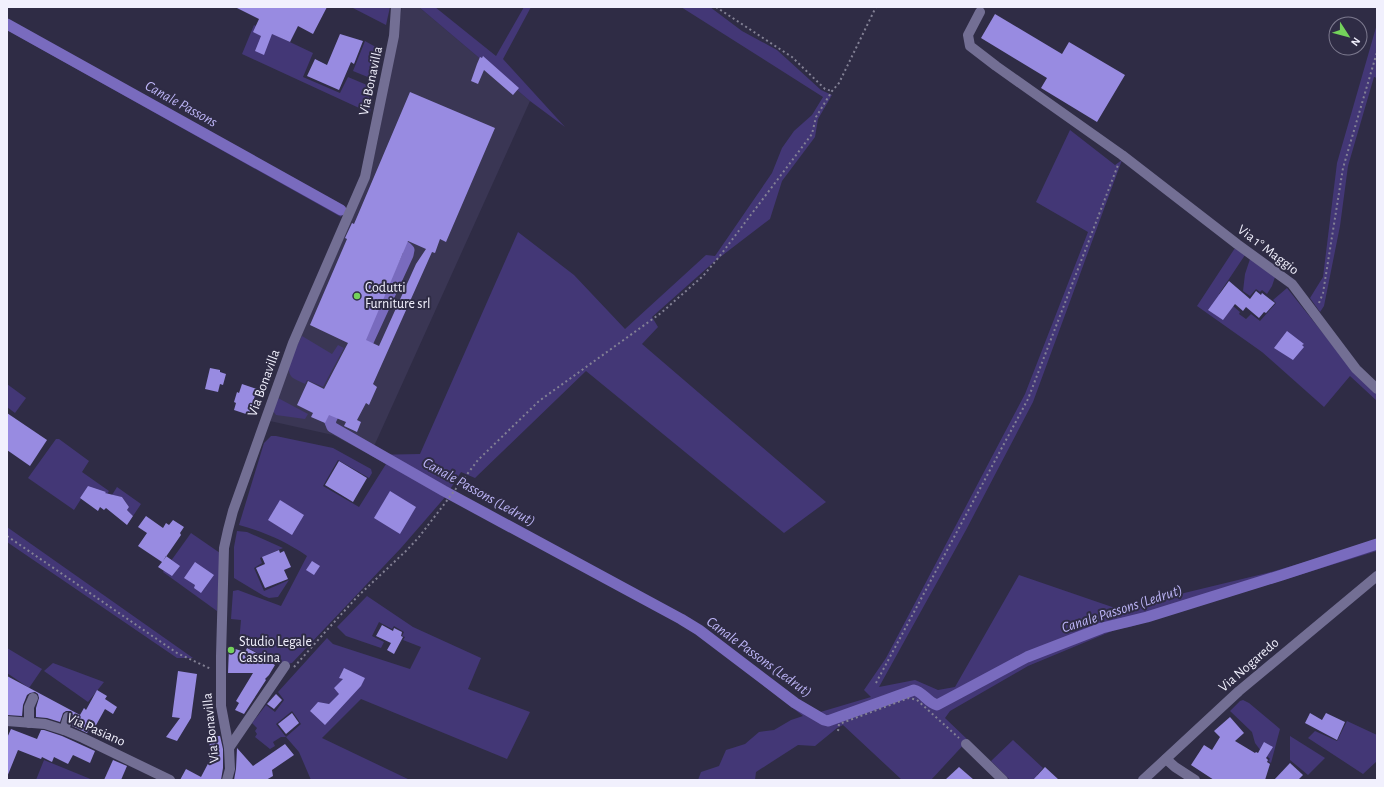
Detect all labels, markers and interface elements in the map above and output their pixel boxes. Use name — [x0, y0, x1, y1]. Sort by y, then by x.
north arrow — [1328, 16, 1368, 56]
text: N — [1349, 35, 1362, 48]
street label: Via Bonavilla — [357, 45, 385, 117]
water label: Canale Passons — [142, 78, 220, 130]
street label: Via 1° Maggio — [1235, 223, 1301, 278]
place label: Codutti Furniture srl — [365, 281, 430, 311]
marker: Codutti Furniture srl — [352, 291, 362, 301]
street label: Via Bonavilla — [245, 347, 283, 418]
water label: Canale Passons (Ledrut) — [420, 455, 538, 529]
water label: Canale Passons (Ledrut) — [1060, 582, 1184, 636]
water label: Canale Passons (Ledrut) — [704, 614, 814, 700]
place label: Studio Legale Cassina — [239, 635, 312, 665]
street label: Via Nogaredo — [1216, 635, 1282, 695]
marker: Studio Legale Cassina — [226, 645, 236, 655]
street label: Via Bonavilla — [200, 692, 222, 764]
street label: Via Pasiano — [65, 711, 127, 749]

